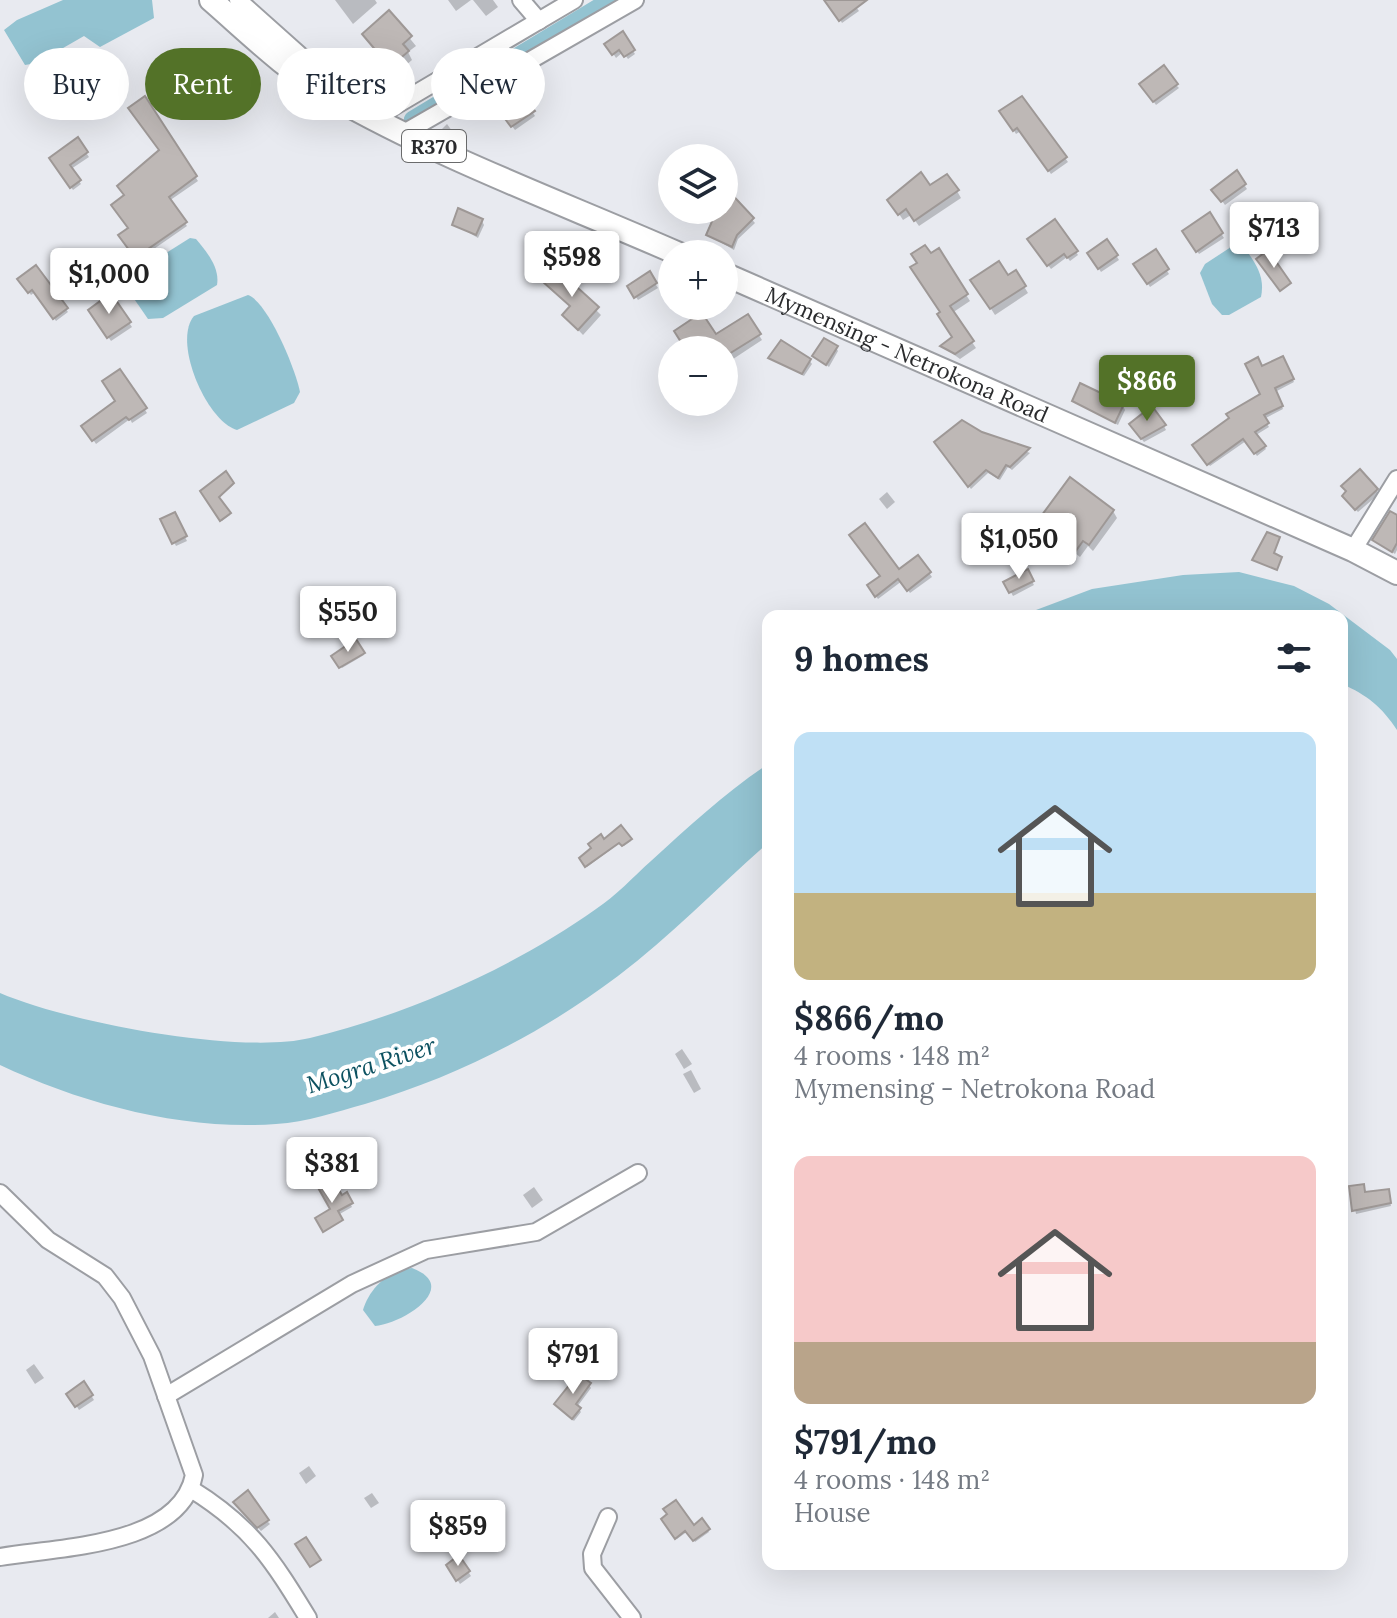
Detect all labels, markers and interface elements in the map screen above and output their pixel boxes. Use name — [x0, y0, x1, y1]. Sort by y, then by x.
chip: Buy — [24, 48, 129, 120]
chip: Rent — [145, 48, 261, 120]
chip: Filters — [277, 48, 415, 120]
chip: New — [431, 48, 545, 120]
road number: R370 — [402, 130, 466, 162]
map controls — [658, 144, 738, 416]
button: layers — [658, 144, 738, 224]
pin: $713 — [1227, 202, 1321, 270]
text: $713 — [1248, 211, 1300, 244]
pin: $598 — [525, 231, 619, 299]
text: $598 — [542, 240, 602, 273]
button: + — [658, 240, 738, 320]
pin: $1,000 — [44, 248, 174, 316]
text: $1,000 — [68, 257, 150, 290]
street label: Mymensing - Netrokona Road — [761, 280, 1053, 429]
button: − — [658, 336, 738, 416]
pin: $866 — [1100, 355, 1194, 423]
text: $866 — [1117, 364, 1177, 397]
pin: $1,050 — [954, 513, 1084, 581]
text: $1,050 — [979, 522, 1059, 555]
pin: $550 — [301, 586, 395, 654]
text: $550 — [318, 595, 378, 628]
icon: filters — [1272, 636, 1316, 680]
text: 9 homes — [794, 637, 929, 680]
icon: home — [983, 784, 1127, 928]
text: $866/mo — [794, 996, 944, 1039]
water label: Mogra River — [302, 1029, 440, 1101]
text: 4 rooms · 148 m² — [794, 1039, 990, 1072]
text: Mymensing - Netrokona Road — [794, 1072, 1155, 1105]
pin: $381 — [285, 1137, 379, 1205]
text: $381 — [304, 1146, 360, 1179]
icon: home — [983, 1208, 1127, 1352]
pin: $791 — [526, 1328, 620, 1396]
text: $791 — [546, 1337, 600, 1370]
text: $791/mo — [794, 1420, 937, 1463]
text: 4 rooms · 148 m² — [794, 1463, 990, 1496]
text: House — [794, 1496, 871, 1529]
pin: $859 — [411, 1500, 505, 1568]
text: $859 — [428, 1509, 488, 1542]

